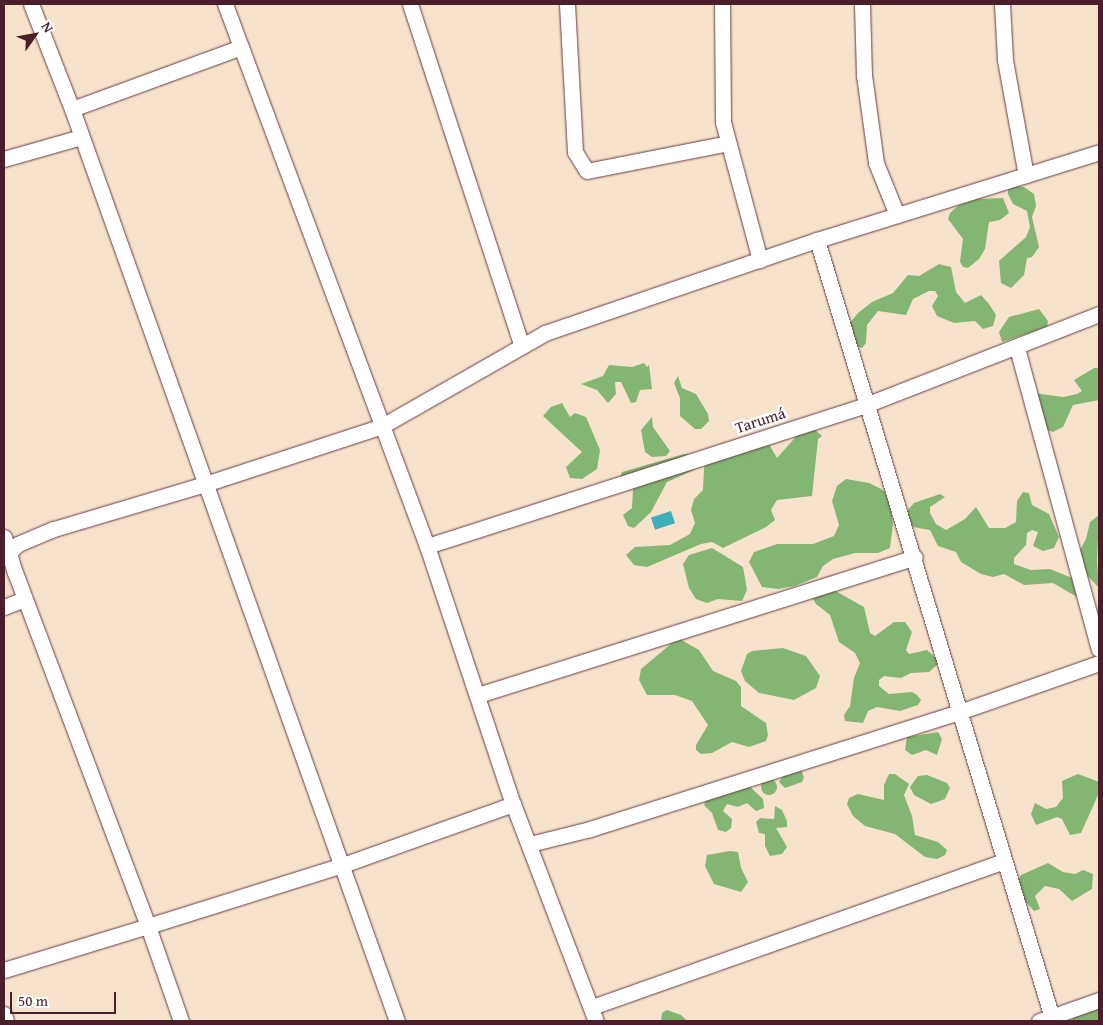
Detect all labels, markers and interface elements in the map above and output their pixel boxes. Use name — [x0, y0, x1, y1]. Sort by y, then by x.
north arrow — [10, 10, 60, 60]
text: N — [37, 18, 59, 36]
street label: Tarumá — [732, 403, 788, 437]
scale bar — [12, 982, 119, 1014]
text: 50 m — [18, 990, 48, 1011]

